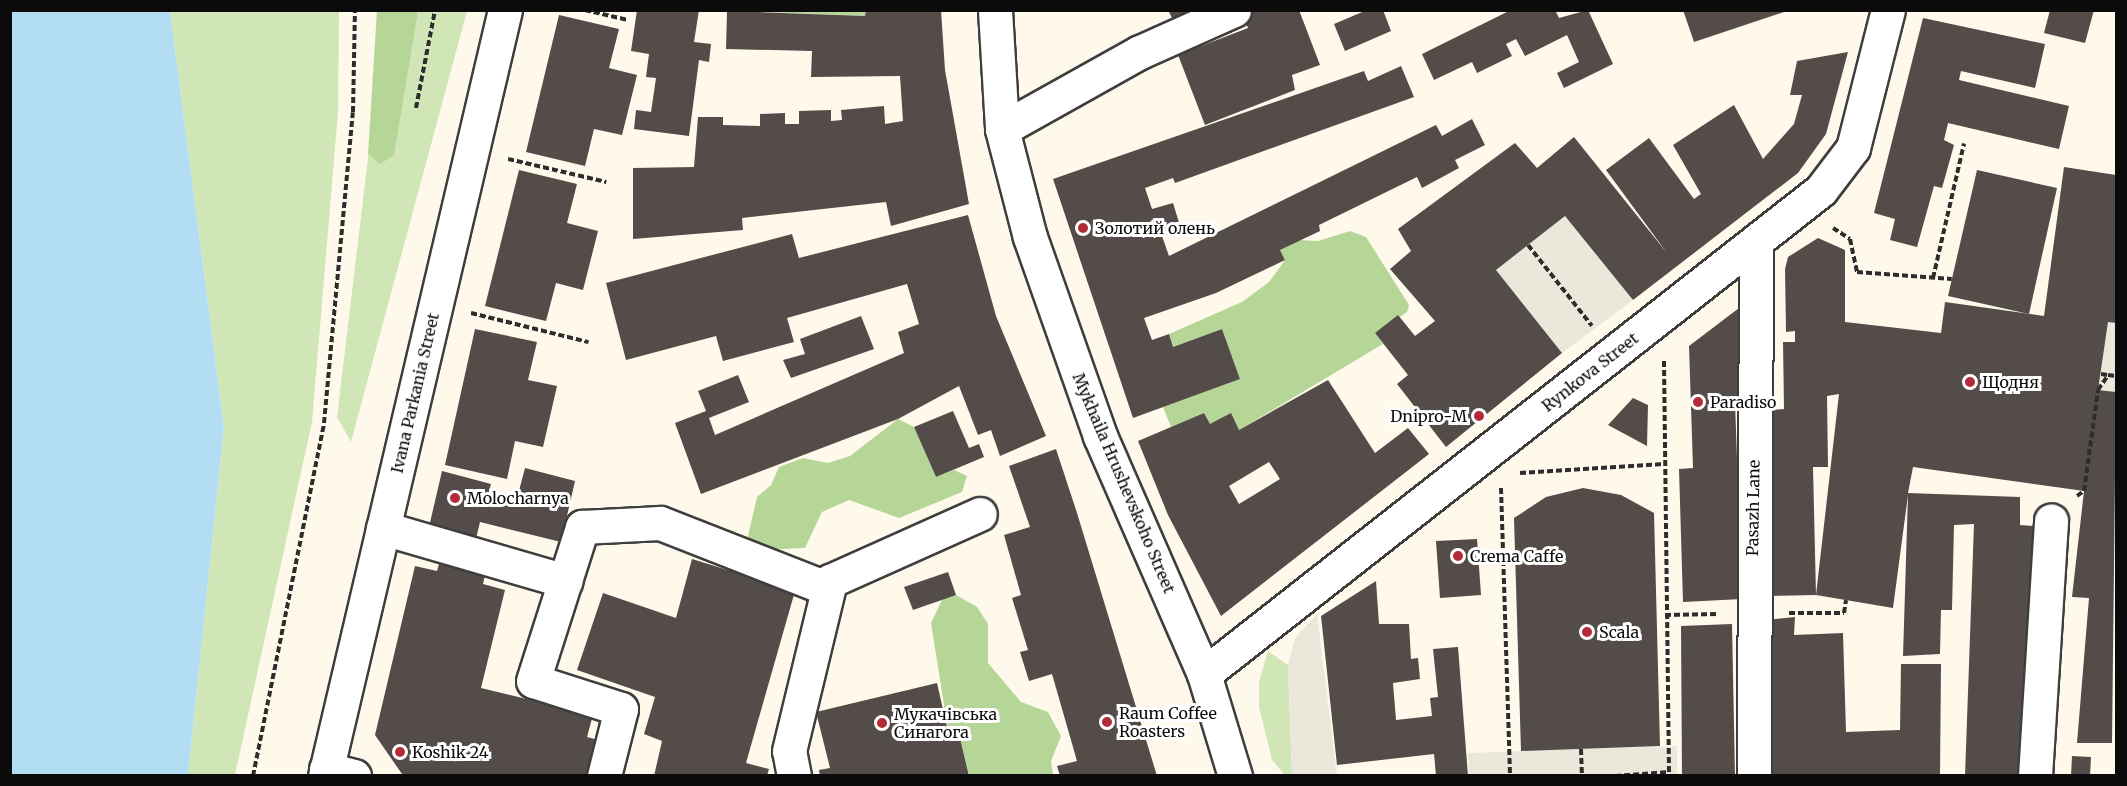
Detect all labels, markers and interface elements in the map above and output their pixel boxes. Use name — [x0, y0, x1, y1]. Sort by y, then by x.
place label: Золотий олень — [1095, 218, 1215, 238]
marker: Золотий олень — [1076, 221, 1090, 235]
street label: Ivana Parkania Street — [387, 311, 443, 475]
street label: Rynkova Street — [1538, 328, 1642, 416]
street label: Mykhaila Hrushevskoho Street — [1069, 370, 1179, 596]
place label: Щодня — [1982, 372, 2039, 392]
marker: Щодня — [1963, 375, 1977, 389]
place label: Paradiso — [1710, 392, 1776, 412]
marker: Paradiso — [1691, 395, 1705, 409]
place label: Dnipro-M — [1390, 406, 1467, 426]
marker: Dnipro-M — [1472, 409, 1486, 423]
street label: Pasazh Lane — [1743, 460, 1763, 556]
place label: Molocharnya — [467, 488, 569, 508]
marker: Molocharnya — [448, 491, 462, 505]
place label: Crema Caffe — [1470, 546, 1563, 566]
marker: Crema Caffe — [1451, 549, 1465, 563]
place label: Scala — [1599, 622, 1639, 642]
marker: Scala — [1580, 625, 1594, 639]
place label: Raum Coffee Roasters — [1119, 703, 1217, 741]
place label: Мукачівська Синагога — [894, 704, 997, 742]
marker: Raum Coffee Roasters — [1100, 715, 1114, 729]
marker: Мукачівська Синагога — [875, 716, 889, 730]
place label: Koshik 24 — [412, 742, 489, 762]
marker: Koshik 24 — [393, 745, 407, 759]

